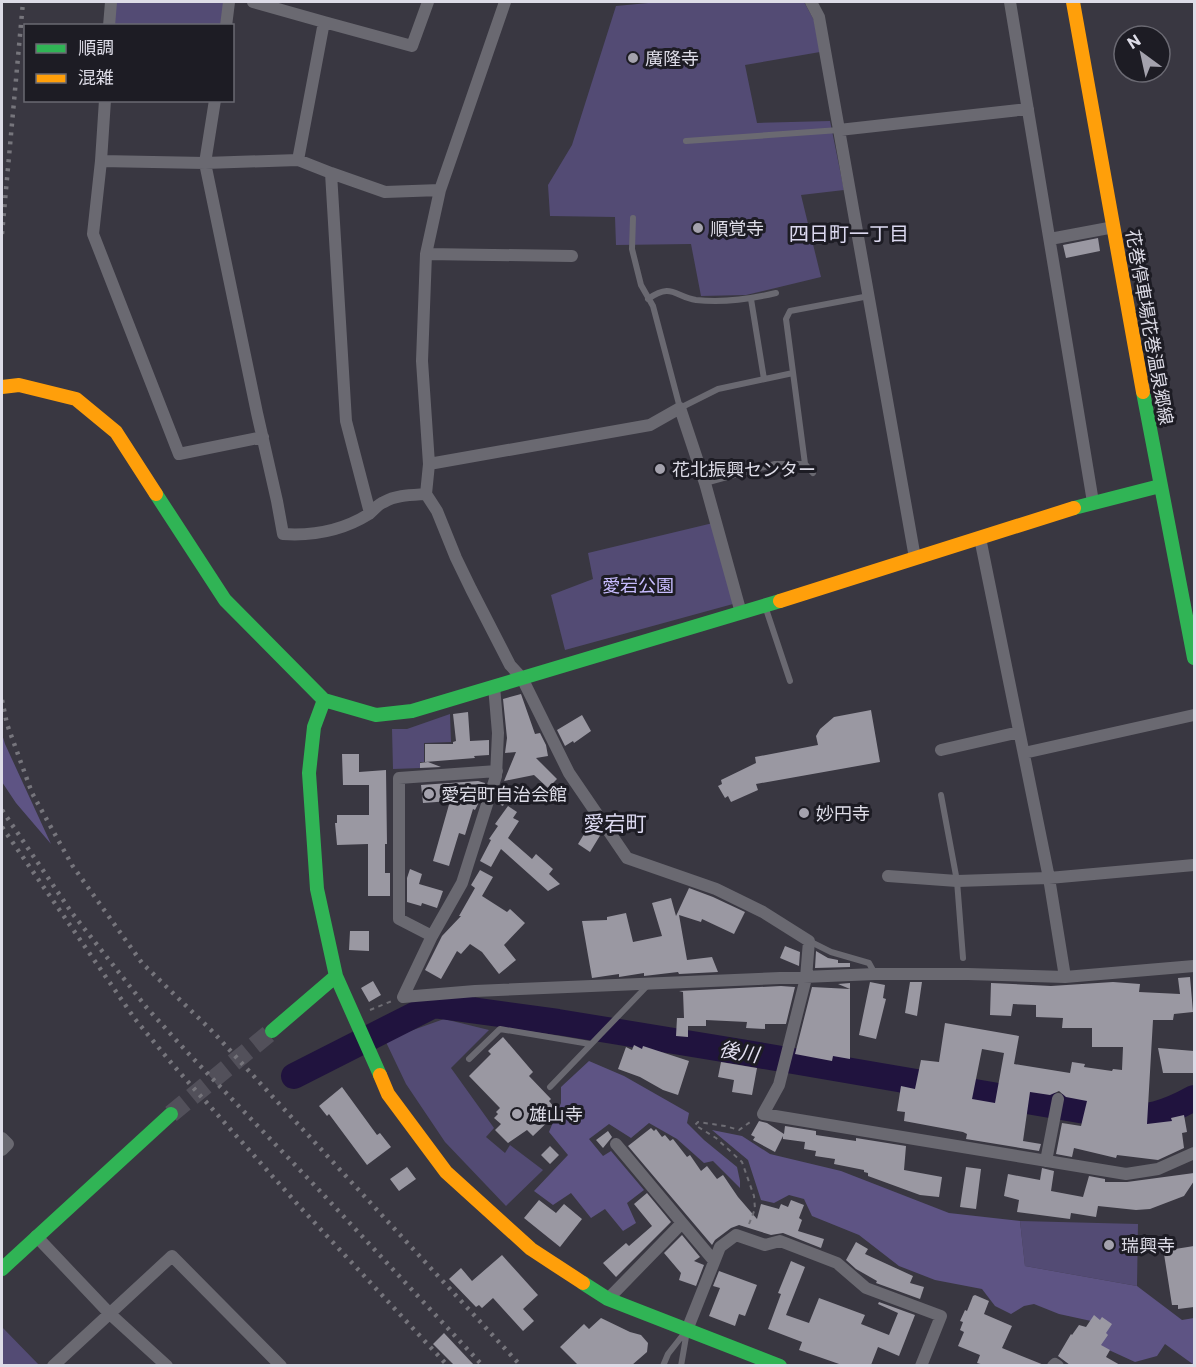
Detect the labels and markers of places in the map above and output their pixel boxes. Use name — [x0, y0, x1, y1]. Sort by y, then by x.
place label: 廣隆寺 — [645, 47, 699, 69]
marker: 廣隆寺 — [626, 51, 640, 65]
place label: 順覚寺 — [710, 217, 764, 239]
marker: 順覚寺 — [691, 221, 705, 235]
place label: 花北振興センター — [672, 458, 816, 480]
marker: 花北振興センター — [653, 462, 667, 476]
place label: 愛宕町自治会館 — [441, 783, 567, 805]
marker: 愛宕町自治会館 — [422, 787, 436, 801]
place label: 妙円寺 — [816, 802, 870, 824]
marker: 妙円寺 — [797, 806, 811, 820]
place label: 雄山寺 — [529, 1103, 583, 1125]
marker: 雄山寺 — [510, 1107, 524, 1121]
place label: 瑞興寺 — [1121, 1234, 1175, 1256]
marker: 瑞興寺 — [1102, 1238, 1116, 1252]

